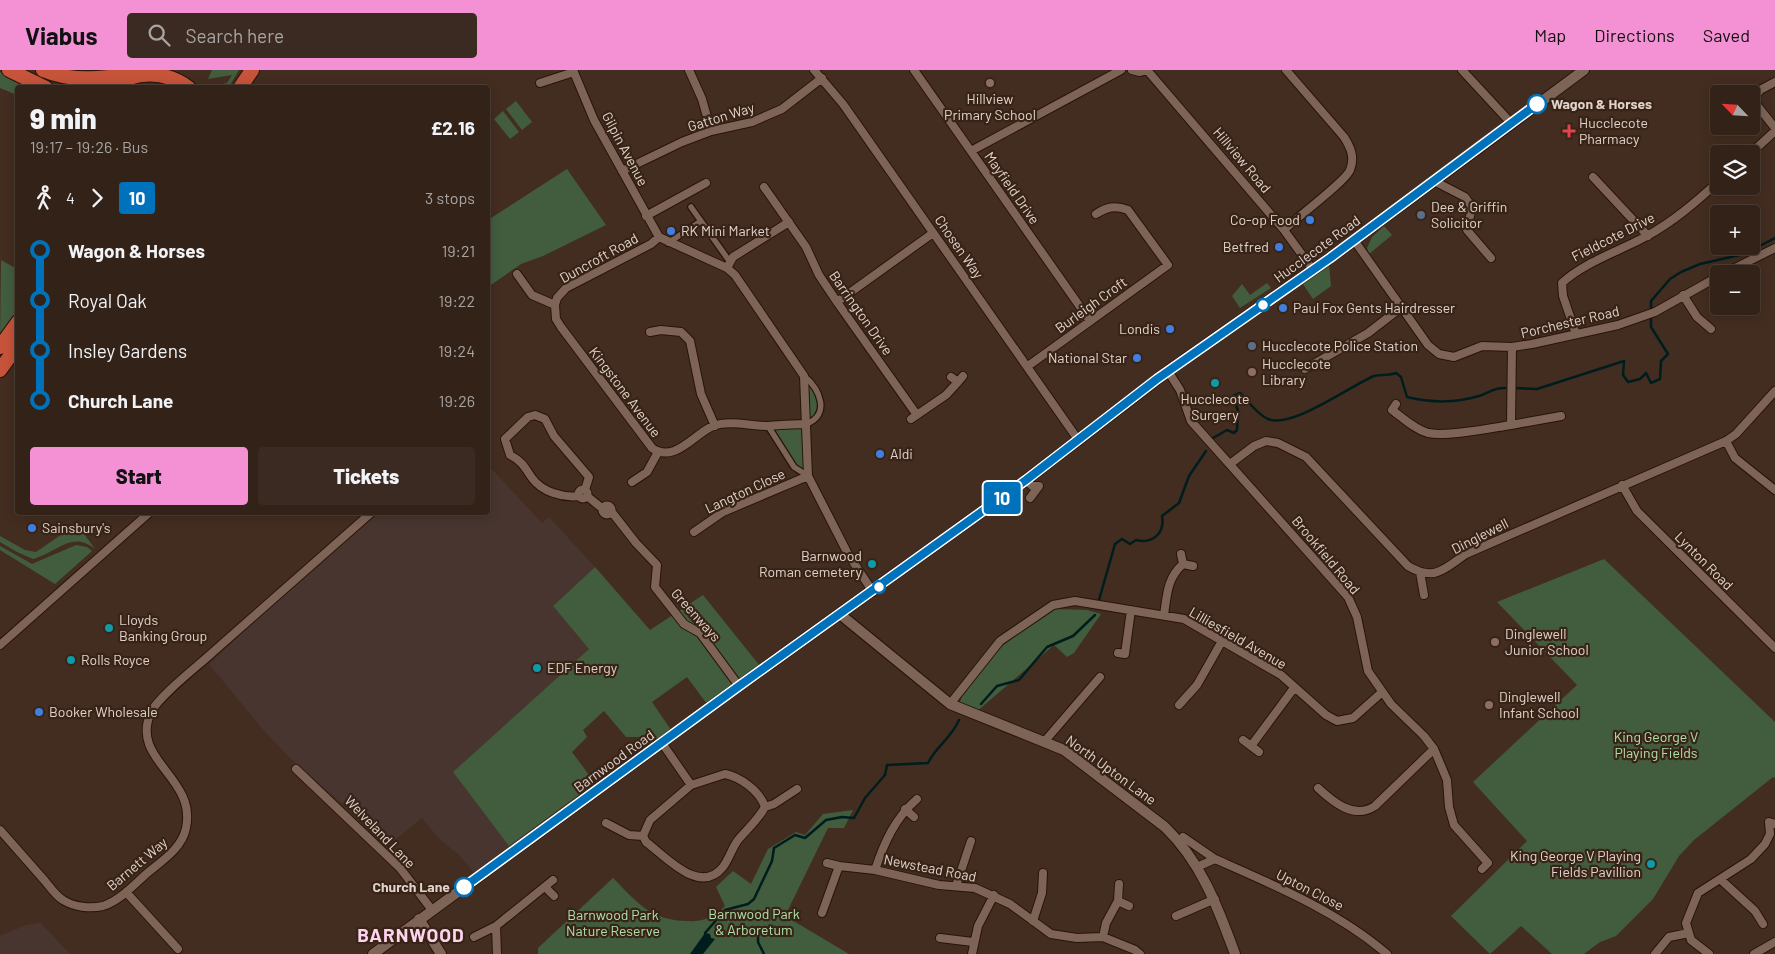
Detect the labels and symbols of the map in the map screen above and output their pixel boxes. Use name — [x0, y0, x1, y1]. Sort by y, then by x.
marker: Hillview Primary School — [984, 77, 996, 89]
north arrow — [1710, 85, 1760, 135]
place label: Hillview Primary School — [944, 90, 1036, 123]
marker: Wagon & Horses — [1527, 94, 1547, 114]
place label: Wagon & Horses — [1551, 95, 1652, 112]
street label: Gatton Way — [686, 98, 757, 135]
street label: Gilpin Avenue — [599, 109, 652, 189]
place label: Hucclecote Pharmacy — [1579, 114, 1648, 147]
street label: Hillview Road — [1210, 123, 1275, 196]
marker: Hucclecote Pharmacy — [1563, 125, 1575, 137]
street label: Mayfield Drive — [981, 148, 1044, 227]
place label: Dee & Griffin Solicitor — [1431, 198, 1507, 231]
street label: Fieldcote Drive — [1568, 208, 1657, 265]
marker: Dee & Griffin Solicitor — [1415, 209, 1427, 221]
place label: Co-op Food — [1230, 211, 1300, 228]
street label: Chosen Way — [931, 212, 988, 282]
street label: Hucclecote Road — [1270, 212, 1363, 286]
marker: Co-op Food — [1304, 214, 1316, 226]
place label: RK Mini Market — [681, 222, 770, 239]
marker: RK Mini Market — [665, 225, 677, 237]
street label: Duncroft Road — [557, 229, 641, 286]
place label: Betfred — [1223, 238, 1269, 255]
marker: Betfred — [1273, 241, 1285, 253]
street label: Barrington Drive — [826, 267, 897, 358]
street label: Burleigh Croft — [1052, 273, 1130, 336]
unlabelled marker — [1256, 298, 1270, 312]
place label: Paul Fox Gents Hairdresser — [1293, 299, 1455, 316]
marker: Paul Fox Gents Hairdresser — [1277, 302, 1289, 314]
street label: Porchester Road — [1519, 302, 1621, 341]
place label: Londis — [1119, 320, 1160, 337]
marker: Londis — [1164, 323, 1176, 335]
place label: Hucclecote Police Station — [1262, 337, 1418, 354]
marker: Hucclecote Police Station — [1246, 340, 1258, 352]
street label: Kingstone Avenue — [586, 343, 665, 440]
place label: National Star — [1048, 349, 1127, 366]
marker: National Star — [1131, 352, 1143, 364]
place label: Hucclecote Library — [1262, 355, 1331, 388]
marker: Hucclecote Library — [1246, 366, 1258, 378]
marker: Hucclecote Surgery — [1209, 377, 1221, 389]
place label: Hucclecote Surgery — [1181, 390, 1250, 423]
place label: Aldi — [890, 445, 913, 462]
marker: Aldi — [874, 448, 886, 460]
street label: Langton Close — [702, 465, 788, 517]
line badge: 10 — [980, 482, 1024, 514]
street label: Brookfield Road — [1289, 512, 1364, 597]
street label: Dinglewell — [1449, 514, 1511, 557]
place label: Sainsbury's — [42, 519, 111, 536]
marker: Sainsbury's — [26, 522, 38, 534]
street label: Lynton Road — [1672, 528, 1737, 593]
place label: Barnwood Roman cemetery — [759, 547, 863, 580]
marker: Barnwood Roman cemetery — [866, 558, 878, 570]
unlabelled marker — [872, 580, 886, 594]
street label: Greenways — [668, 585, 725, 645]
street label: Lilliesfield Avenue — [1186, 603, 1290, 672]
place label: Lloyds Banking Group — [119, 611, 207, 644]
marker: Lloyds Banking Group — [103, 622, 115, 634]
place label: Dinglewell Junior School — [1505, 625, 1589, 658]
marker: Dinglewell Junior School — [1489, 636, 1501, 648]
place label: Rolls Royce — [81, 651, 150, 668]
marker: Rolls Royce — [65, 654, 77, 666]
place label: EDF Energy — [547, 659, 618, 676]
marker: EDF Energy — [531, 662, 543, 674]
place label: Dinglewell Infant School — [1499, 688, 1579, 721]
marker: Dinglewell Infant School — [1483, 699, 1495, 711]
place label: Booker Wholesale — [49, 703, 158, 720]
marker: Booker Wholesale — [33, 706, 45, 718]
street label: Barnwood Road — [570, 726, 657, 795]
park label: King George V Playing Fields — [1614, 728, 1698, 761]
street label: North Upton Lane — [1063, 731, 1160, 808]
street label: Welveland Lane — [341, 792, 419, 872]
street label: Barnett Way — [103, 833, 171, 894]
place label: King George V Playing Fields Pavillion — [1510, 847, 1641, 880]
street label: Newstead Road — [882, 850, 978, 885]
marker: King George V Playing Fields Pavillion — [1645, 858, 1657, 870]
street label: Upton Close — [1274, 865, 1347, 914]
marker: Church Lane — [454, 877, 474, 897]
place label: Church Lane — [372, 878, 450, 895]
park label: Barnwood Park & Arboretum — [708, 905, 800, 938]
park label: Barnwood Park Nature Reserve — [566, 906, 660, 939]
district label: BARNWOOD — [357, 923, 465, 946]

